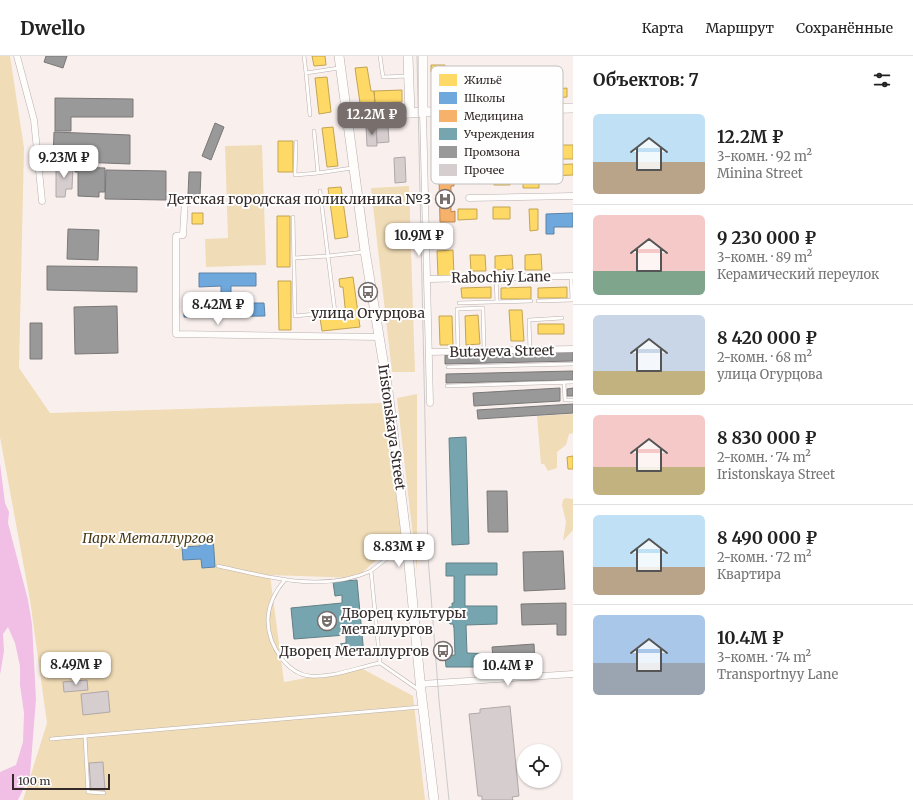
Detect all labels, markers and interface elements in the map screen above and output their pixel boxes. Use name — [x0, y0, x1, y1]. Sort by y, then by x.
text: Dwello — [20, 16, 85, 40]
text: Карта — [642, 19, 683, 37]
text: Маршрут — [705, 19, 774, 37]
text: Сохранённые — [796, 19, 893, 37]
legend — [431, 66, 563, 184]
text: Объектов: 7 — [593, 69, 699, 91]
icon: filters — [871, 69, 893, 91]
text: Жильё — [464, 73, 502, 87]
text: Школы — [464, 91, 506, 105]
pin: 12.2M ₽ — [335, 102, 409, 136]
text: 12.2M ₽ — [347, 106, 397, 123]
text: Медицина — [464, 109, 523, 123]
text: 12.2M ₽ — [717, 126, 784, 148]
text: Учреждения — [463, 127, 535, 141]
icon: home — [625, 130, 673, 178]
pin: 9.23M ₽ — [27, 145, 101, 179]
text: Промзона — [464, 145, 520, 159]
text: 3-комн. · 92 m² — [717, 148, 812, 165]
text: 9.23M ₽ — [38, 149, 90, 166]
text: Прочее — [464, 163, 505, 177]
text: Minina Street — [717, 165, 803, 182]
hospital icon: Детская городская поликлиника №3 — [434, 188, 456, 210]
place label: Детская городская поликлиника №3 — [167, 190, 431, 208]
pin: 10.9M ₽ — [382, 223, 456, 257]
text: 10.9M ₽ — [394, 227, 444, 244]
text: 9 230 000 ₽ — [717, 227, 816, 249]
icon: home — [625, 231, 673, 279]
text: 3-комн. · 89 m² — [717, 249, 812, 266]
text: Керамический переулок — [717, 266, 879, 283]
street label: Rabochiy Lane — [451, 267, 551, 287]
bus stop icon: улица Огурцова — [357, 281, 379, 303]
pin: 8.42M ₽ — [181, 292, 255, 326]
text: 8.42M ₽ — [192, 296, 244, 313]
place label: улица Огурцова — [311, 304, 425, 322]
text: 8 420 000 ₽ — [717, 327, 817, 349]
icon: home — [625, 331, 673, 379]
street label: Butayeva Street — [449, 341, 555, 361]
text: 2-комн. · 68 m² — [717, 349, 812, 366]
street label: Iristonskaya Street — [374, 363, 410, 492]
text: улица Огурцова — [717, 366, 823, 383]
text: 8 830 000 ₽ — [717, 427, 817, 449]
icon: home — [625, 431, 673, 479]
text: 2-комн. · 74 m² — [717, 449, 811, 466]
text: Iristonskaya Street — [717, 466, 835, 483]
text: 8 490 000 ₽ — [717, 527, 817, 549]
park label: Парк Металлургов — [82, 529, 214, 547]
icon: home — [625, 531, 673, 579]
pin: 8.83M ₽ — [362, 534, 436, 568]
text: 8.83M ₽ — [373, 538, 425, 555]
text: 2-комн. · 72 m² — [717, 549, 811, 566]
text: Квартира — [717, 566, 781, 583]
place label: Дворец культуры металлургов — [341, 604, 466, 638]
theatre icon: Дворец культуры металлургов — [316, 610, 338, 632]
text: 10.4M ₽ — [717, 627, 784, 649]
icon: home — [625, 631, 673, 679]
bus stop icon: Дворец Металлургов — [432, 640, 454, 662]
place label: Дворец Металлургов — [279, 642, 429, 660]
text: 3-комн. · 74 m² — [717, 649, 811, 666]
pin: 8.49M ₽ — [39, 652, 113, 686]
pin: 10.4M ₽ — [471, 653, 545, 687]
text: 8.49M ₽ — [50, 656, 102, 673]
text: 10.4M ₽ — [483, 657, 533, 674]
text: Transportnyy Lane — [717, 666, 838, 683]
map controls — [517, 744, 561, 788]
button: locate — [517, 744, 561, 788]
scale bar — [12, 772, 110, 791]
text: 100 m — [18, 774, 50, 788]

